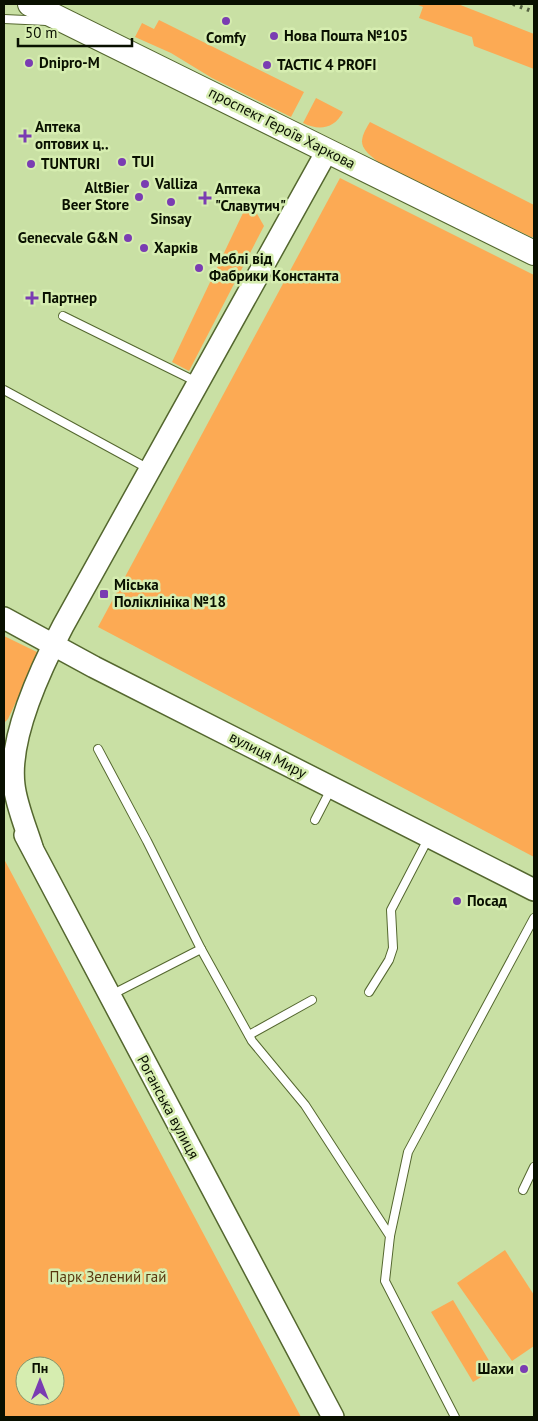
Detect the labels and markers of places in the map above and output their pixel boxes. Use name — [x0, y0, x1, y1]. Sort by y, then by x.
marker: Comfy — [220, 15, 232, 27]
place label: Нова Пошта №105 — [284, 26, 408, 45]
place label: Comfy — [206, 28, 247, 47]
marker: Нова Пошта №105 — [268, 30, 280, 42]
place label: Dnipro-M — [39, 53, 100, 72]
place label: TACTIC 4 PROFI — [277, 55, 376, 74]
marker: Dnipro-M — [23, 57, 35, 69]
marker: TACTIC 4 PROFI — [261, 59, 273, 71]
place label: Аптека оптових ц‥ — [35, 117, 109, 153]
marker: Аптека оптових ц‥ — [19, 130, 31, 142]
place label: TUI — [132, 152, 154, 171]
place label: TUNTURI — [41, 154, 100, 173]
marker: TUI — [116, 156, 128, 168]
marker: TUNTURI — [25, 158, 37, 170]
place label: Valliza — [154, 174, 198, 193]
place label: AltBier Beer Store — [62, 178, 130, 214]
marker: Valliza — [139, 178, 151, 190]
place label: Аптека "Славутич" — [215, 179, 286, 215]
marker: AltBier Beer Store — [133, 191, 145, 203]
marker: Аптека "Славутич" — [199, 192, 211, 204]
marker: Sinsay — [165, 196, 177, 208]
place label: Sinsay — [150, 209, 192, 228]
place label: Genecvale G&N — [18, 228, 118, 247]
marker: Genecvale G&N — [122, 232, 134, 244]
place label: Харків — [154, 238, 198, 257]
marker: Харків — [138, 242, 150, 254]
place label: Меблі від Фабрики Константа — [209, 249, 339, 285]
marker: Меблі від Фабрики Константа — [193, 262, 205, 274]
place label: Партнер — [42, 288, 97, 307]
marker: Партнер — [26, 292, 38, 304]
place label: Міська Поліклініка №18 — [114, 575, 226, 611]
marker: Міська Поліклініка №18 — [98, 588, 110, 600]
place label: Посад — [467, 891, 508, 910]
marker: Посад — [451, 895, 463, 907]
place label: Шахи — [478, 1359, 514, 1378]
marker: Шахи — [518, 1363, 530, 1375]

